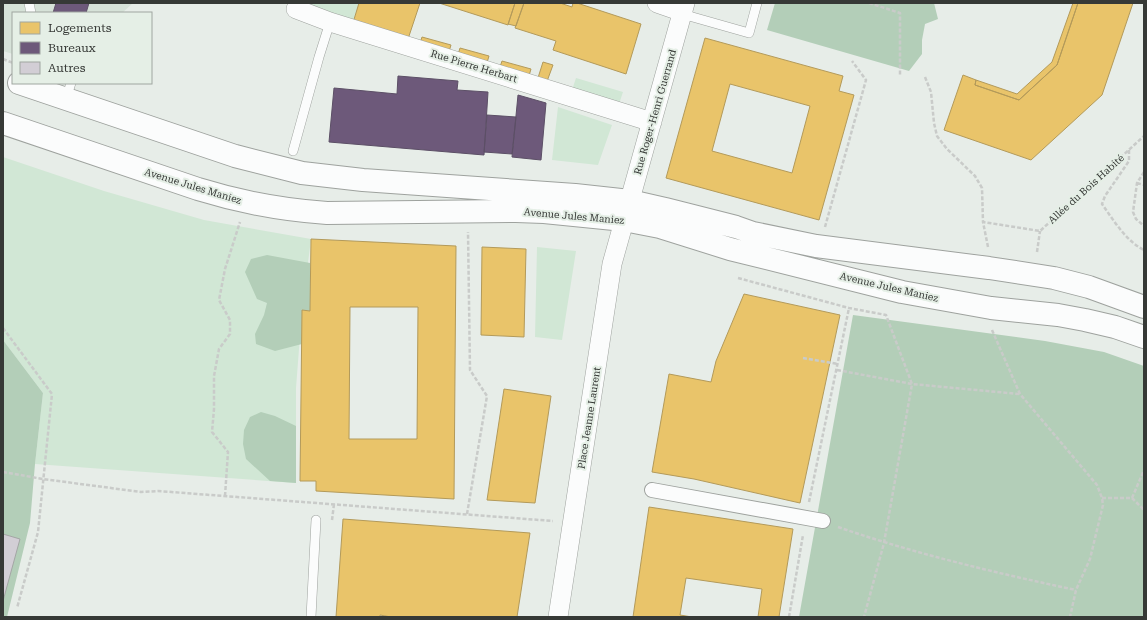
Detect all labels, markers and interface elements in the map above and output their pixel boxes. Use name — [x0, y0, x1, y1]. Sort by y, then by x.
legend — [12, 12, 152, 84]
text: Logements — [48, 21, 112, 35]
text: Bureaux — [48, 41, 96, 55]
street label: Rue Pierre Herbart — [429, 48, 519, 84]
street label: Rue Roger-Henri Guerrand — [632, 48, 678, 176]
text: Autres — [48, 61, 86, 75]
street label: Allée du Bois Habité — [1046, 152, 1126, 226]
street label: Avenue Jules Maniez — [143, 166, 243, 206]
street label: Avenue Jules Maniez — [523, 206, 625, 226]
street label: Avenue Jules Maniez — [839, 270, 940, 304]
street label: Place Jeanne Laurent — [575, 366, 603, 470]

